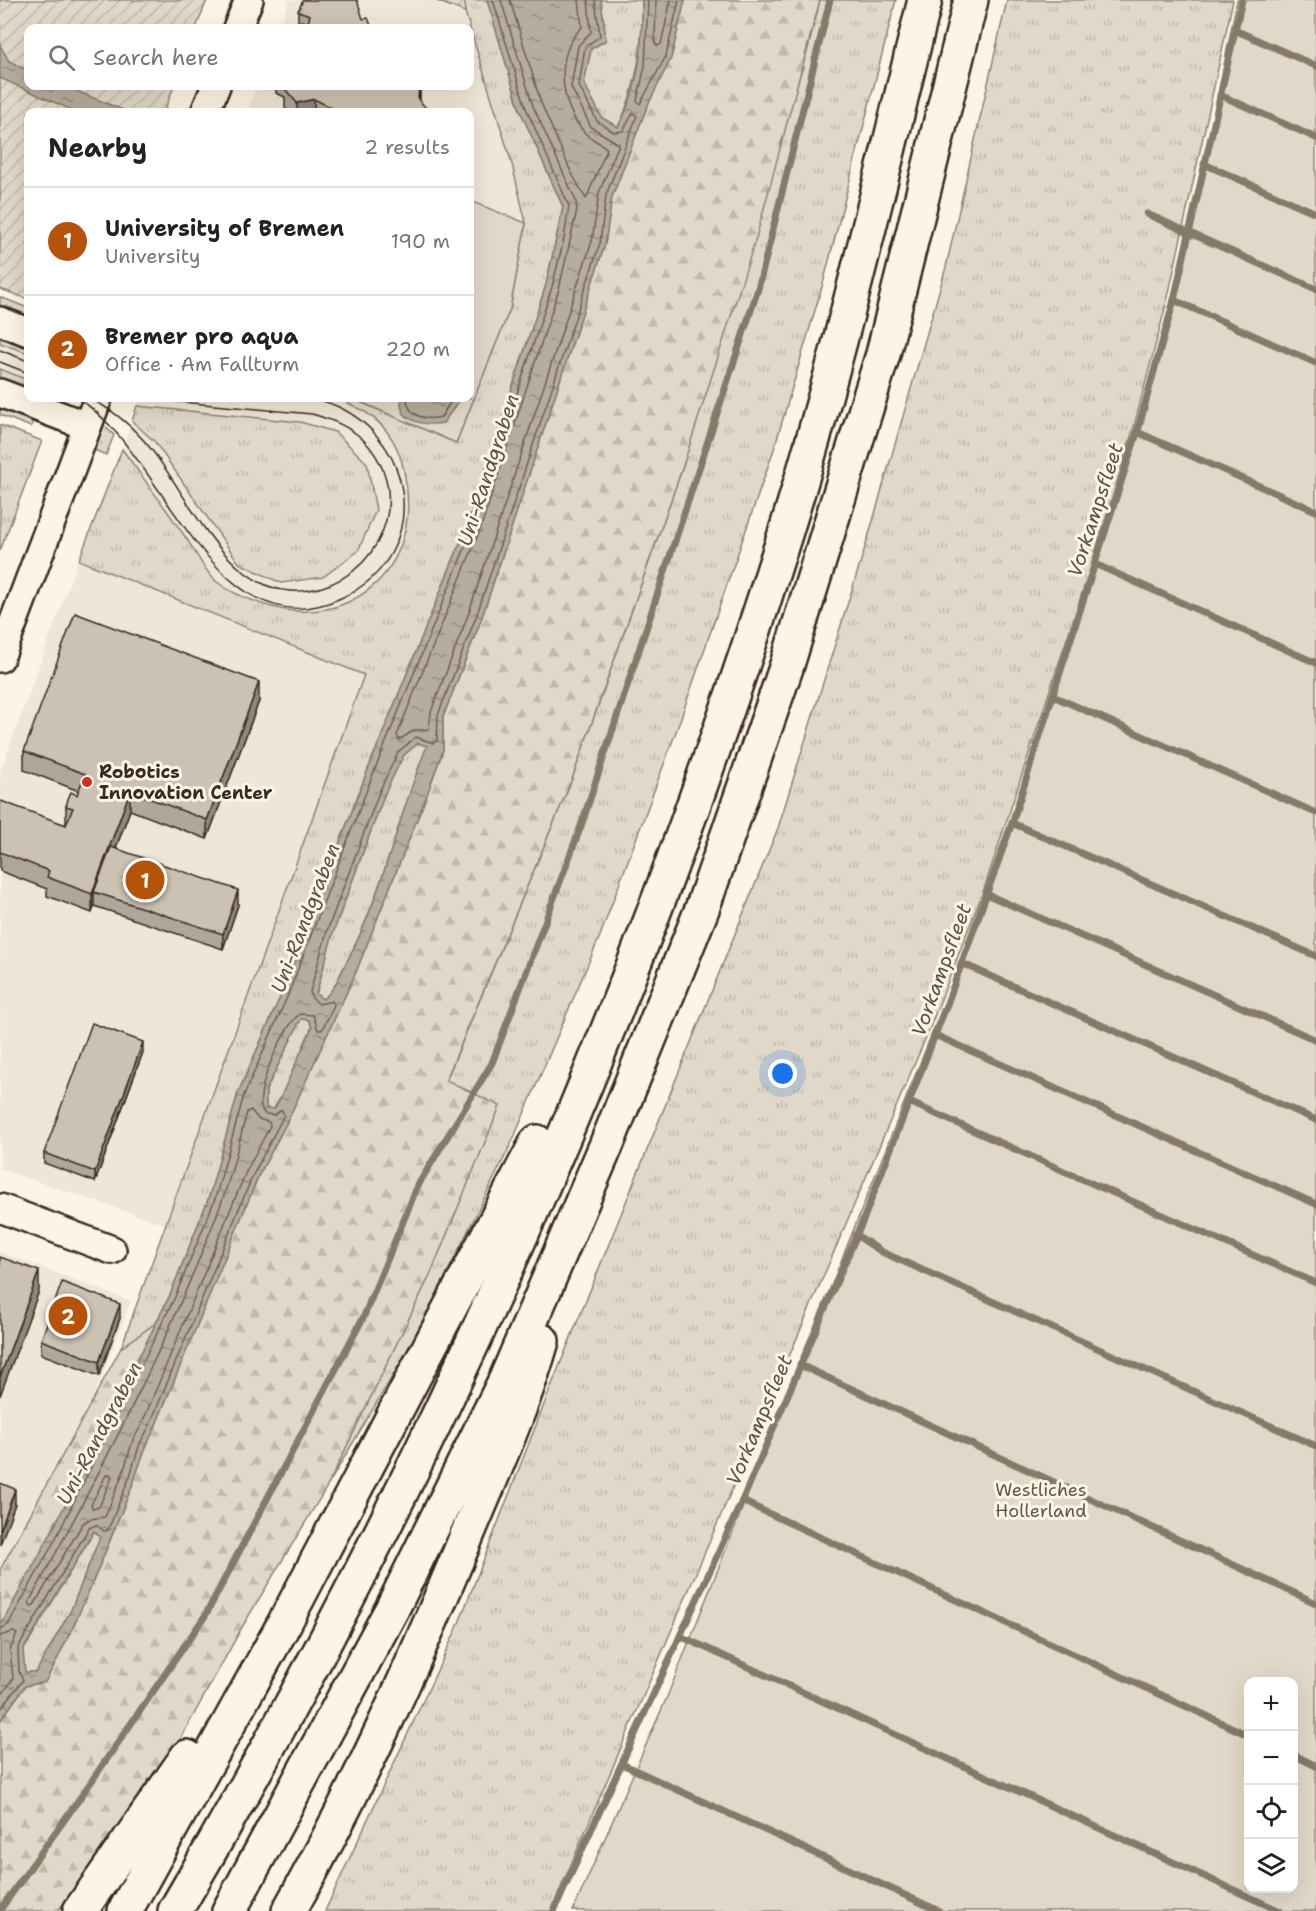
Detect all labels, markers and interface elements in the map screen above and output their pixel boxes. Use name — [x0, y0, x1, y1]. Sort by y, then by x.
search box — [24, 24, 474, 90]
icon: search — [45, 41, 78, 74]
text: Search here — [93, 43, 219, 72]
text: Nearby — [48, 130, 147, 165]
text: 2 results — [364, 134, 450, 160]
text: University of Bremen — [105, 214, 344, 243]
text: 1 — [63, 228, 72, 254]
text: 190 m — [391, 228, 450, 254]
text: University — [105, 243, 201, 269]
text: Bremer pro aqua — [105, 322, 299, 351]
text: 2 — [61, 336, 75, 362]
text: 220 m — [386, 336, 450, 362]
text: Office · Am Fallturm — [105, 351, 299, 377]
water label: Uni-Randgraben — [451, 391, 525, 549]
water label: Vorkampsfleet — [1061, 439, 1129, 580]
place label: Robotics Innovation Center — [99, 760, 273, 805]
marker: Robotics Innovation Center — [80, 775, 94, 789]
water label: Uni-Randgraben — [265, 839, 345, 997]
pin: 1 — [126, 858, 164, 902]
water label: Vorkampsfleet — [905, 900, 977, 1040]
your location — [768, 1059, 797, 1088]
pin: 2 — [48, 1294, 88, 1338]
water label: Vorkampsfleet — [720, 1350, 798, 1489]
water label: Uni-Randgraben — [50, 1357, 148, 1509]
park label: Westliches Hollerland — [995, 1478, 1087, 1523]
map controls — [1244, 1677, 1298, 1893]
button: + — [1244, 1677, 1298, 1731]
button: − — [1244, 1731, 1298, 1785]
button: locate — [1244, 1785, 1298, 1839]
button: layers — [1244, 1839, 1298, 1893]

